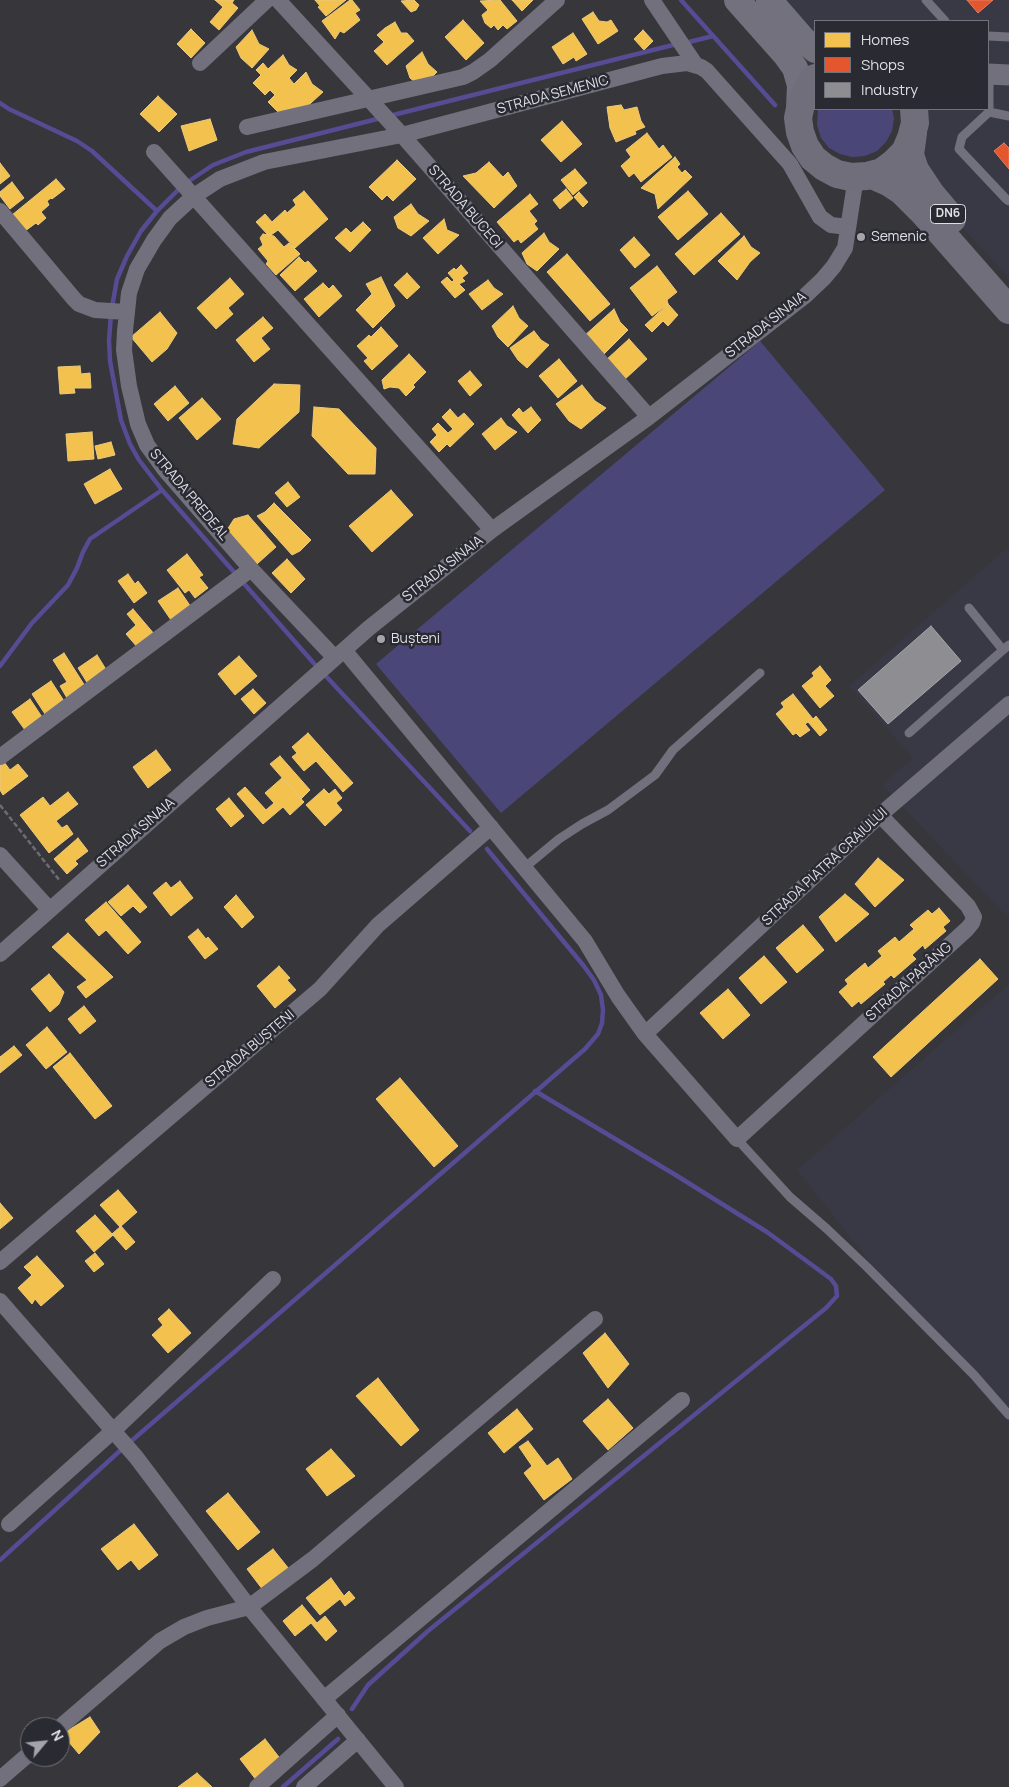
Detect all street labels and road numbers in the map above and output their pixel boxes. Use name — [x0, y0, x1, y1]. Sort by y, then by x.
street label: STRADA SEMENIC — [495, 72, 611, 118]
street label: STRADA BUCEGI — [424, 162, 506, 252]
road number: DN6 — [930, 204, 966, 223]
street label: STRADA SINAIA — [722, 288, 810, 362]
street label: STRADA PREDEAL — [146, 446, 232, 544]
street label: STRADA SINAIA — [399, 532, 487, 606]
street label: STRADA SINAIA — [94, 795, 178, 871]
street label: STRADA PIATRA CRAIULUI — [759, 805, 891, 929]
street label: STRADA PARÂNG — [863, 939, 955, 1025]
street label: STRADA BUȘTENI — [202, 1007, 298, 1091]

